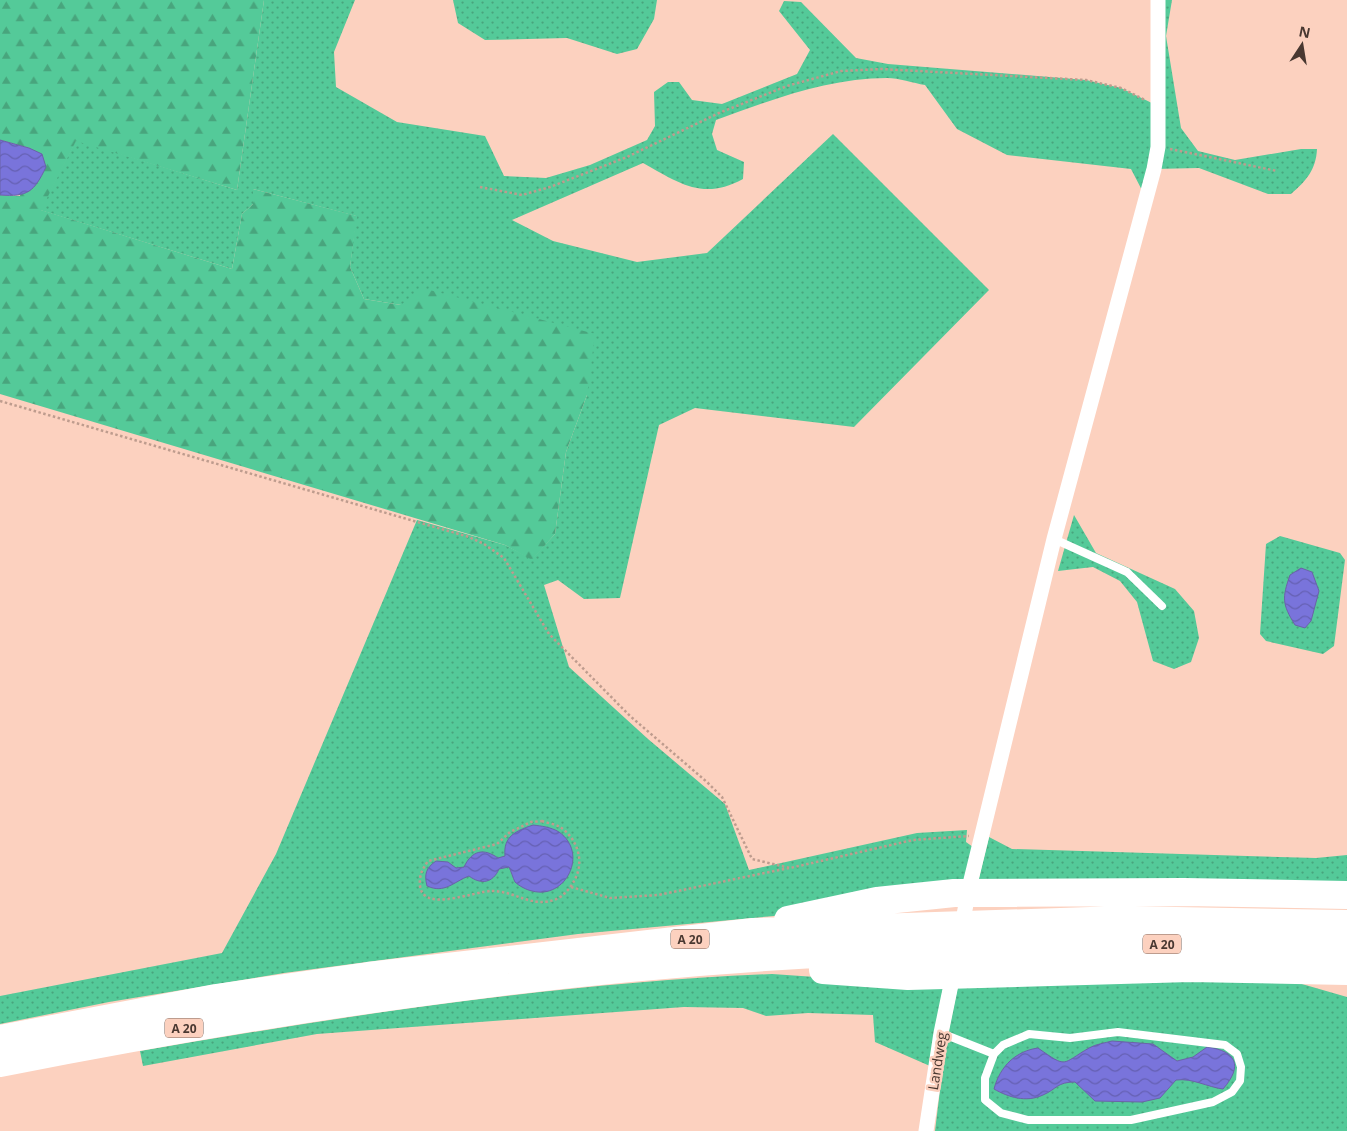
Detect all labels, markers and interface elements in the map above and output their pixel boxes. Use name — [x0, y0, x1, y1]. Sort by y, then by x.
north arrow — [1277, 20, 1327, 70]
text: N — [1297, 21, 1312, 42]
road number: A 20 — [671, 930, 709, 949]
road number: A 20 — [1143, 934, 1181, 954]
road number: A 20 — [165, 1018, 203, 1038]
street label: Landweg — [923, 1030, 951, 1091]

